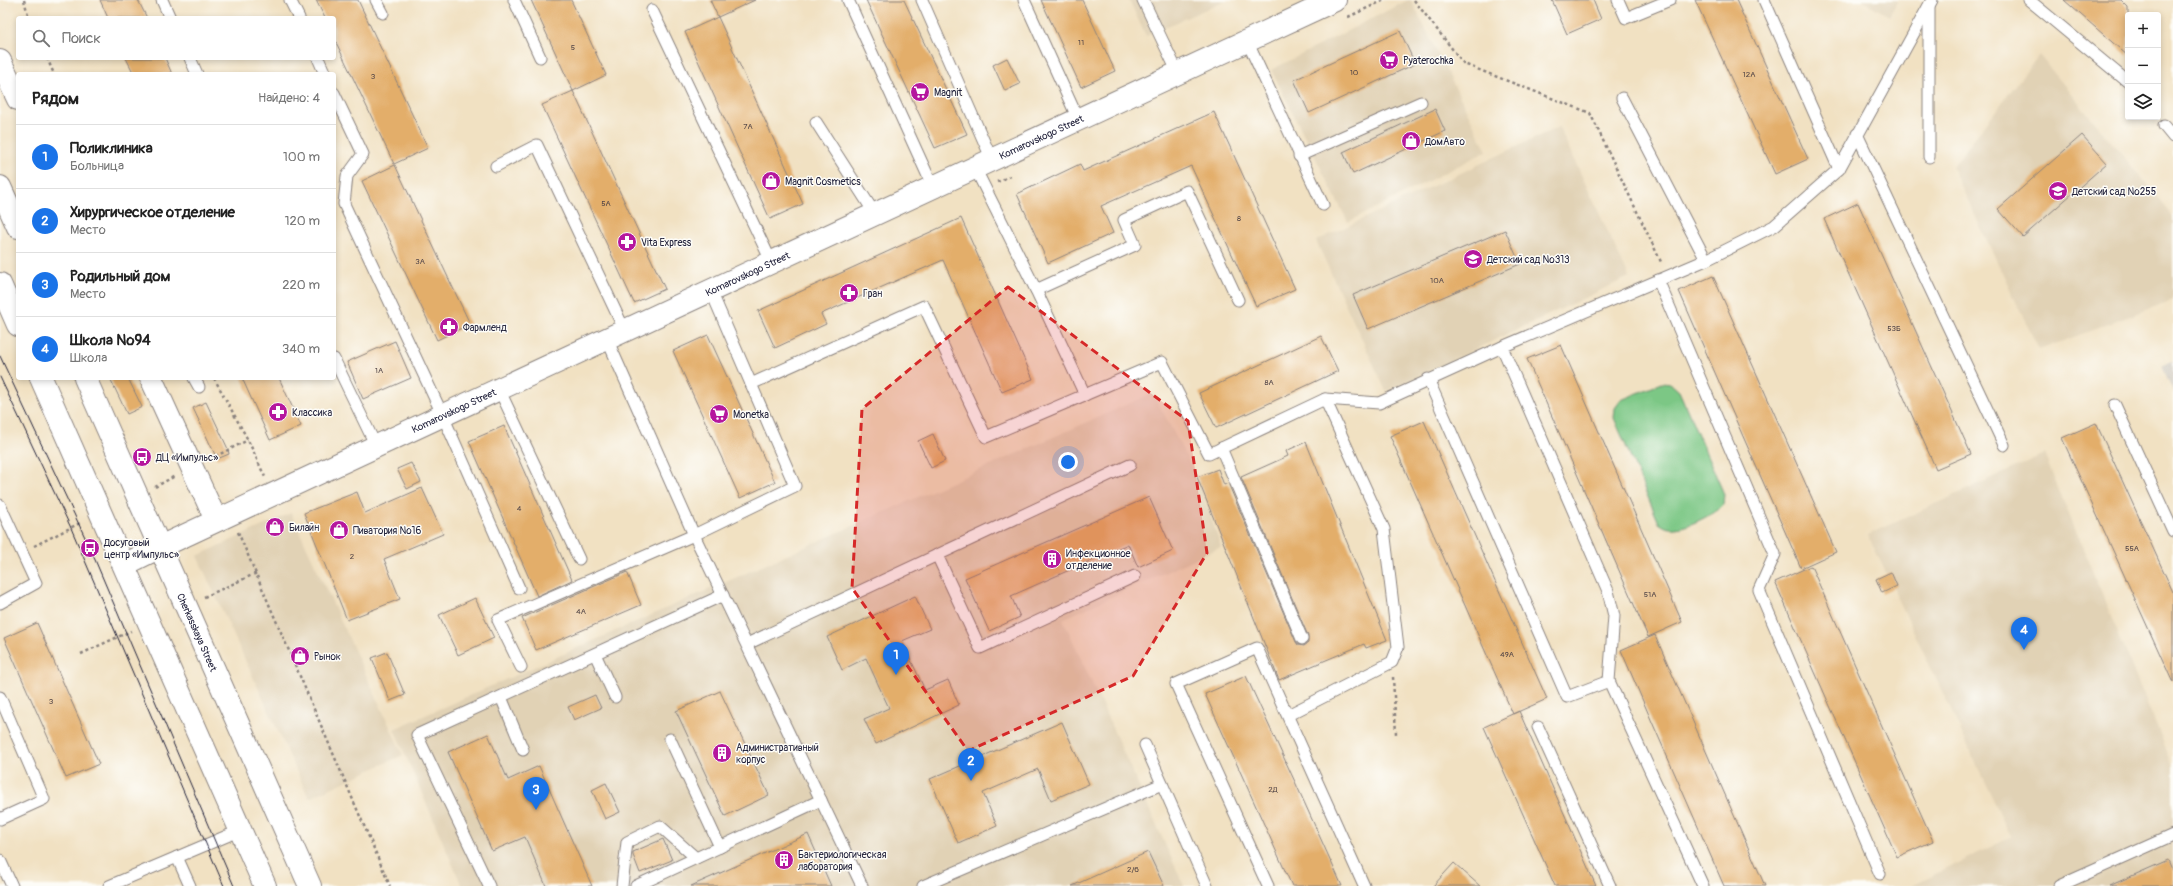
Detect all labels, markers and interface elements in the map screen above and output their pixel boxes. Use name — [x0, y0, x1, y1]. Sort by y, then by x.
map controls — [2125, 12, 2161, 120]
button: + — [2125, 12, 2161, 48]
search box — [16, 16, 336, 60]
icon: search — [30, 27, 52, 49]
text: Поиск — [62, 29, 101, 48]
house number: 11 — [1078, 38, 1084, 47]
house number: 5 — [571, 43, 575, 52]
button: − — [2125, 48, 2161, 84]
supermarket icon: Pyaterochka — [1378, 49, 1400, 71]
place label: Pyaterochka — [1403, 55, 1454, 67]
house number: 10 — [1350, 68, 1359, 77]
house number: 12А — [1743, 70, 1755, 79]
house number: 3 — [371, 72, 376, 81]
supermarket icon: Magnit — [909, 81, 931, 103]
button: layers — [2125, 84, 2161, 120]
place label: Magnit — [934, 87, 963, 99]
text: Рядом — [32, 88, 79, 109]
text: Найдено: 4 — [258, 90, 320, 106]
street label: Komarovskogo Street — [998, 112, 1087, 162]
house number: 7А — [743, 122, 753, 131]
shop icon: ДомАвто — [1400, 130, 1422, 152]
place label: ДомАвто — [1424, 136, 1465, 148]
text: Поликлиника — [70, 139, 153, 158]
text: 1 — [42, 149, 48, 165]
text: 100 m — [283, 149, 320, 165]
text: Больница — [70, 158, 124, 174]
shop icon: Magnit Cosmetics — [760, 170, 782, 192]
place label: Magnit Cosmetics — [785, 176, 861, 188]
school or university icon: Детский сад №255 — [2047, 180, 2069, 202]
place label: Детский сад №255 — [2071, 186, 2156, 198]
house number: 5А — [601, 199, 611, 208]
text: Хирургическое отделение — [70, 203, 235, 222]
text: 2 — [41, 213, 49, 229]
text: 120 m — [284, 213, 320, 229]
house number: 8 — [1237, 214, 1241, 223]
text: Место — [70, 222, 106, 238]
pharmacy icon: Vita Express — [616, 231, 638, 253]
place label: Vita Express — [641, 237, 692, 249]
school or university icon: Детский сад №313 — [1462, 248, 1484, 270]
street label: Komarovskogo Street — [704, 249, 793, 299]
place label: Детский сад №313 — [1486, 254, 1570, 266]
house number: 3А — [415, 257, 425, 266]
text: Родильный дом — [70, 267, 171, 286]
house number: 10А — [1430, 276, 1444, 285]
text: 3 — [41, 277, 49, 293]
text: 220 m — [282, 277, 320, 293]
pharmacy icon: Гран — [838, 282, 860, 304]
text: Место — [70, 286, 106, 302]
place label: Гран — [863, 288, 882, 300]
pharmacy icon: Фармленд — [438, 316, 460, 338]
place label: Фармленд — [463, 322, 507, 334]
house number: 53Б — [1887, 324, 1901, 333]
text: Школа №94 — [70, 331, 151, 350]
text: 4 — [41, 341, 49, 357]
text: 340 m — [282, 341, 320, 357]
text: Школа — [70, 350, 107, 366]
house number: 1А — [375, 366, 383, 375]
house number: 8А — [1264, 378, 1274, 387]
street label: Komarovskogo Street — [410, 386, 499, 436]
pharmacy icon: Классика — [267, 401, 289, 423]
supermarket icon: Monetka — [708, 403, 730, 425]
place label: Классика — [292, 407, 332, 419]
place label: Monetka — [733, 409, 769, 421]
bus stop icon: ДЦ «Импульс» — [131, 446, 153, 468]
place label: ДЦ «Импульс» — [155, 452, 218, 464]
your location — [1058, 452, 1078, 472]
house number: 4 — [517, 504, 522, 513]
shop icon: Билайн — [264, 516, 286, 538]
shop icon: Пиватория №16 — [328, 519, 350, 541]
place label: Билайн — [289, 522, 319, 534]
place label: Пиватория №16 — [353, 525, 421, 537]
bus stop icon: Досуговый центр «Импульс» — [79, 537, 101, 559]
place label: Досуговый центр «Импульс» — [103, 537, 179, 561]
house number: 55А — [2125, 544, 2139, 553]
building icon: Инфекционное отделение — [1041, 548, 1063, 570]
place label: Инфекционное отделение — [1066, 548, 1131, 572]
house number: 2 — [350, 552, 355, 561]
house number: 51А — [1644, 590, 1656, 599]
street label: Cherkasskaya Street — [174, 592, 220, 674]
house number: 4А — [576, 607, 586, 616]
pin: 4 — [2011, 617, 2037, 650]
pin: 1 — [883, 642, 909, 675]
shop icon: Рынок — [289, 645, 311, 667]
house number: 49А — [1500, 650, 1514, 659]
place label: Рынок — [314, 651, 341, 663]
house number: 3 — [49, 697, 54, 706]
building icon: Административный корпус — [711, 742, 733, 764]
place label: Административный корпус — [736, 742, 819, 766]
pin: 2 — [958, 748, 984, 781]
pin: 3 — [523, 777, 549, 810]
house number: 2Д — [1268, 785, 1278, 794]
building icon: Бактериологическая лаборатория — [773, 849, 795, 871]
place label: Бактериологическая лаборатория — [798, 849, 887, 873]
house number: 2/6 — [1127, 865, 1139, 874]

